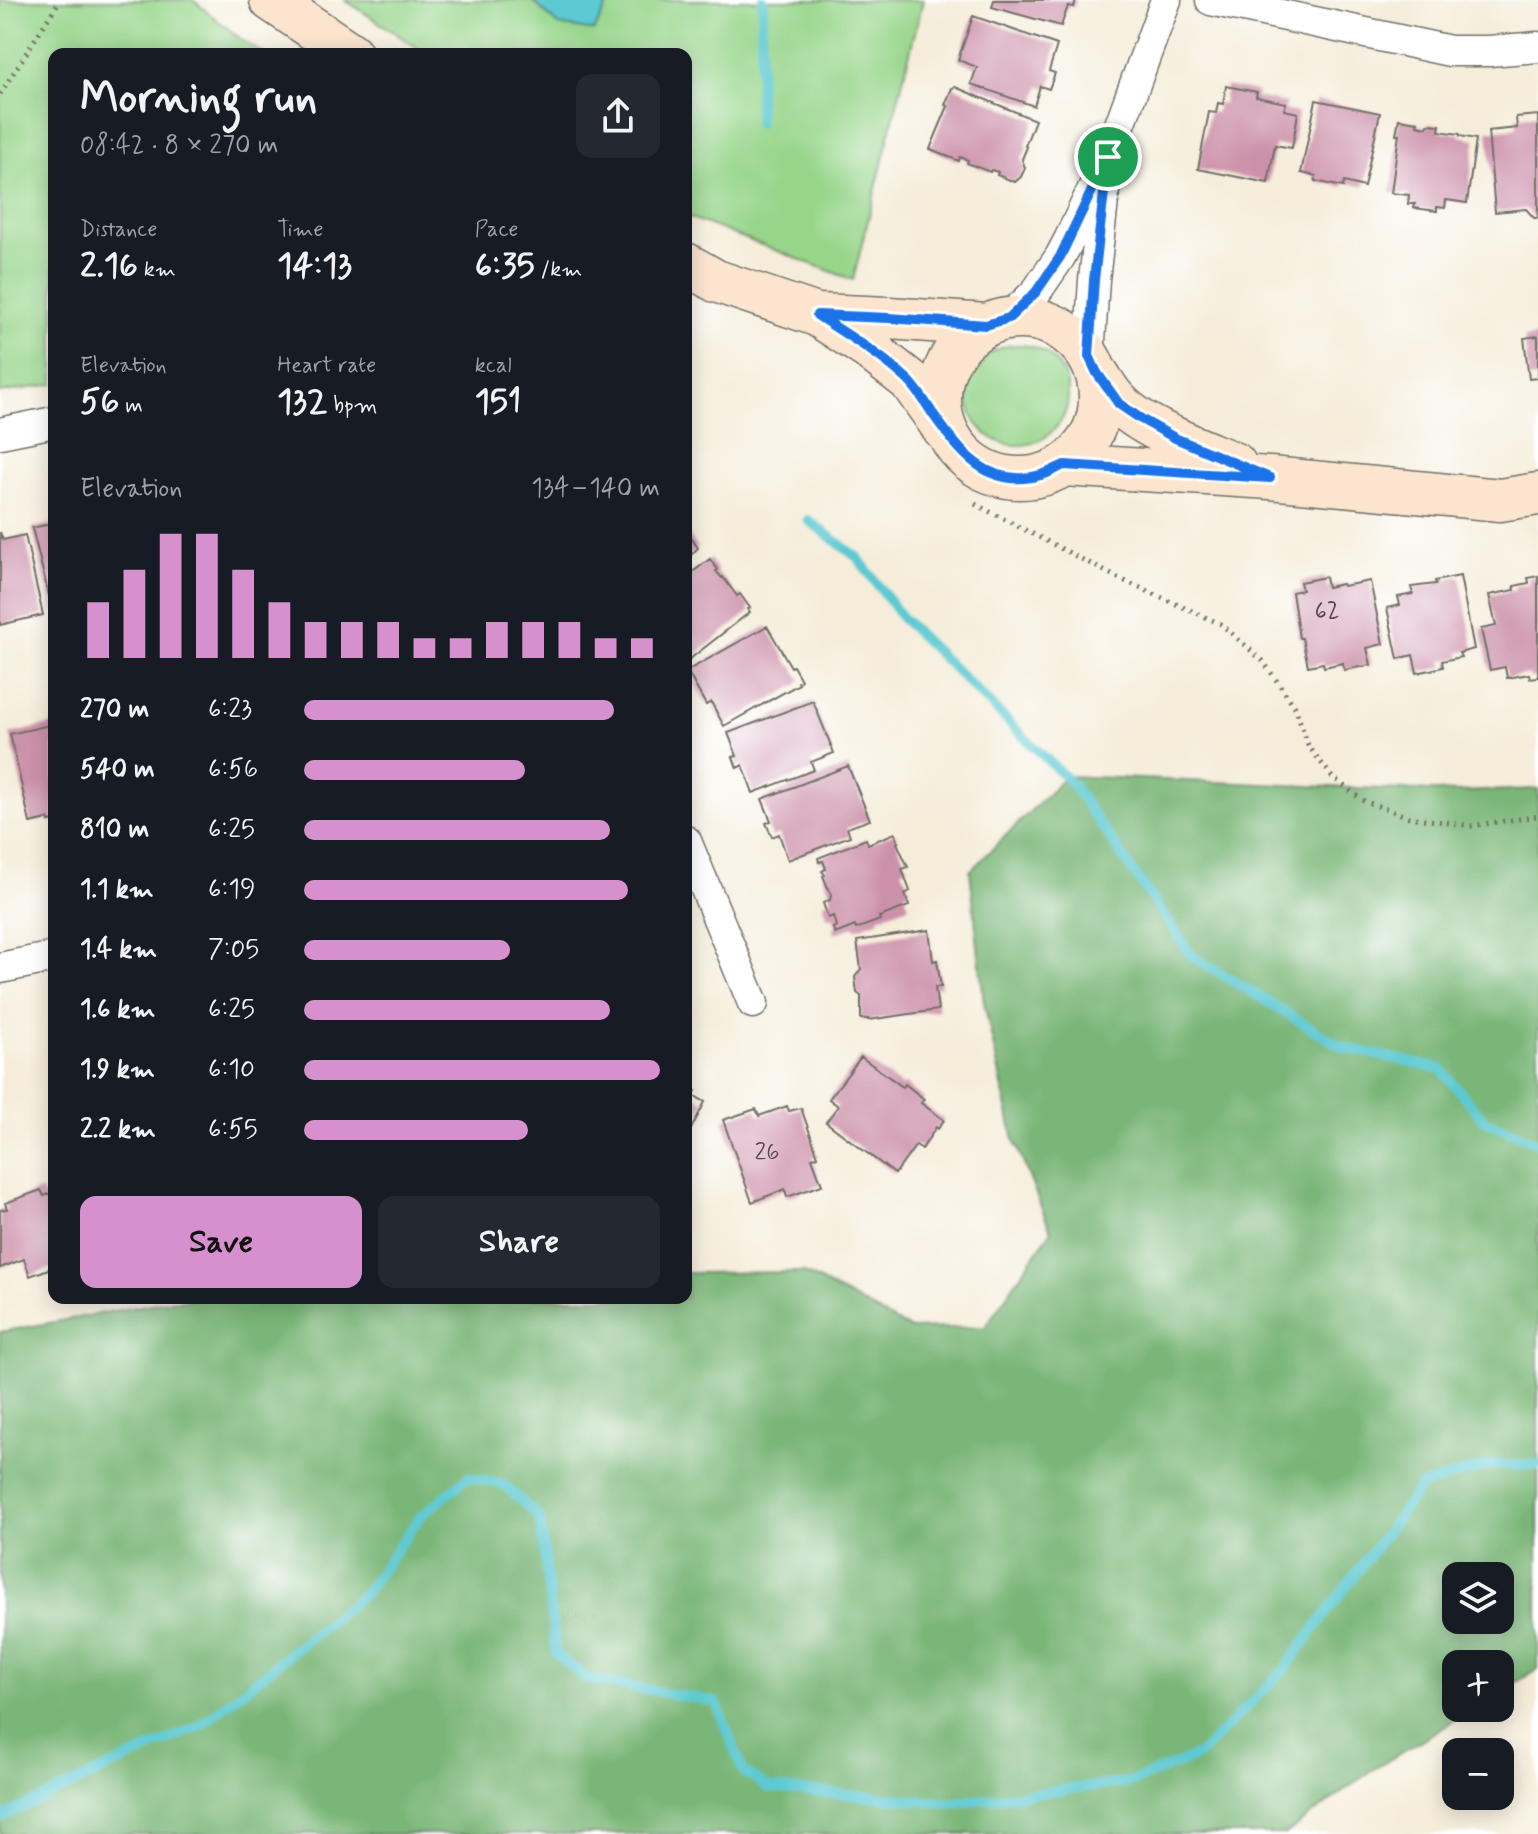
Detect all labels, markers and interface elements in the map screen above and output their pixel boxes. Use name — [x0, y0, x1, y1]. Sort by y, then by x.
text: Morning run — [80, 70, 317, 128]
button: share — [576, 74, 660, 158]
pin — [1074, 123, 1142, 191]
text: 08:42 · 8 × 270 m — [80, 129, 278, 163]
icon: arrive — [1086, 135, 1130, 179]
text: Distance — [80, 216, 157, 244]
text: Time — [277, 216, 323, 244]
text: Pace — [475, 216, 518, 244]
text: 2.16 — [80, 244, 138, 289]
text: 14:13 — [277, 244, 352, 289]
text: 6:35 — [475, 244, 535, 289]
text: km — [138, 256, 176, 284]
text: /km — [535, 256, 582, 284]
text: Elevation — [80, 352, 167, 380]
text: Heart rate — [277, 352, 376, 380]
text: kcal — [475, 352, 512, 380]
text: 56 — [80, 380, 119, 425]
text: 132 — [277, 380, 327, 425]
text: 151 — [475, 380, 521, 425]
text: m — [119, 392, 143, 420]
text: bpm — [327, 392, 377, 420]
text: Elevation — [80, 472, 182, 506]
text: 134–140 m — [531, 472, 660, 506]
house number: 62 — [1315, 596, 1339, 627]
text: 270 m — [80, 693, 149, 727]
text: 6:23 — [208, 693, 252, 727]
text: 540 m — [80, 753, 155, 787]
text: 6:56 — [208, 753, 258, 787]
text: 810 m — [80, 813, 149, 847]
text: 6:25 — [208, 813, 255, 847]
text: 1.1 km — [80, 873, 154, 907]
text: 6:19 — [208, 873, 255, 907]
text: 1.4 km — [80, 933, 157, 967]
text: 7:05 — [208, 933, 259, 967]
text: 1.6 km — [80, 993, 155, 1027]
text: 6:25 — [208, 993, 255, 1027]
text: 1.9 km — [80, 1053, 155, 1087]
text: 6:10 — [208, 1053, 255, 1087]
text: 2.2 km — [80, 1113, 156, 1147]
text: 6:55 — [208, 1113, 258, 1147]
house number: 26 — [754, 1137, 780, 1168]
button: Save — [80, 1196, 362, 1288]
button: Share — [378, 1196, 660, 1288]
map controls — [1442, 1562, 1514, 1810]
button: layers — [1442, 1562, 1514, 1634]
button: + — [1442, 1650, 1514, 1722]
button: − — [1442, 1738, 1514, 1810]

